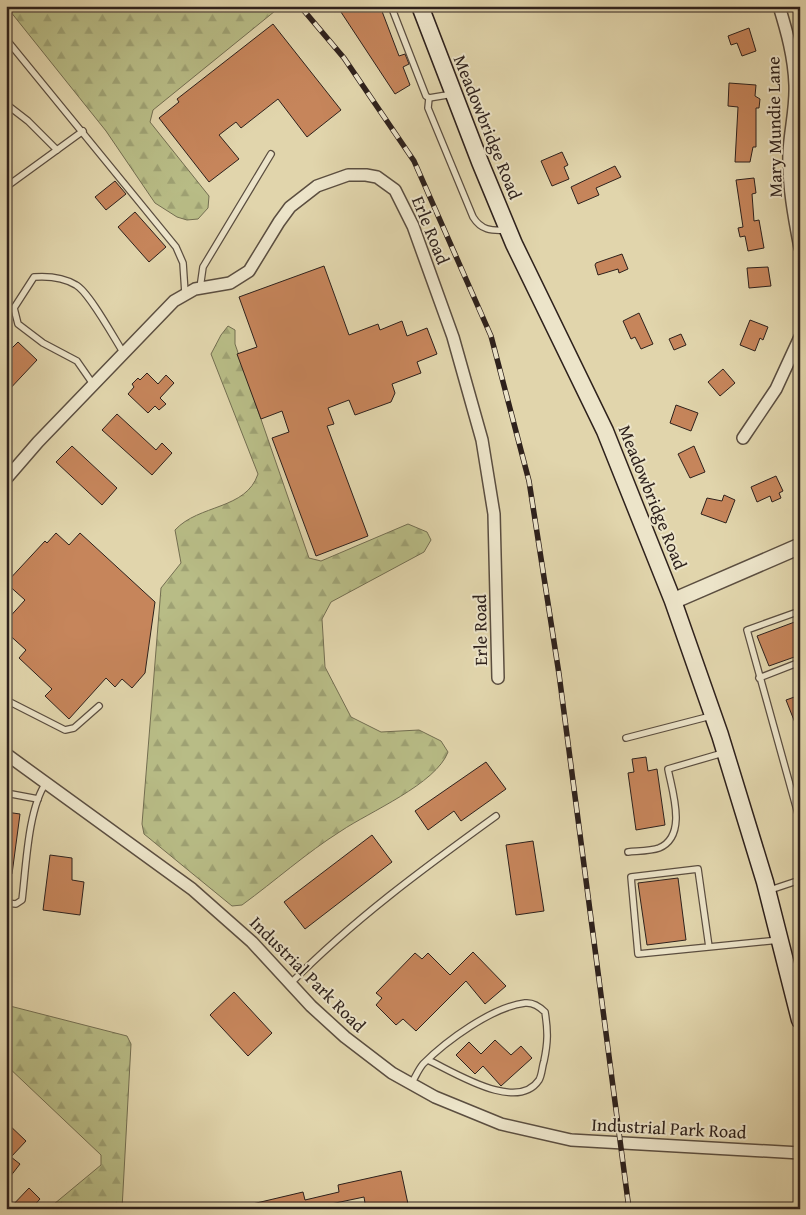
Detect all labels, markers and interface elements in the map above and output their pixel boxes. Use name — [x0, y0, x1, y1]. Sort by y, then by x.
street label: Meadowbridge Road — [447, 51, 529, 204]
street label: Mary Mundie Lane — [759, 56, 789, 198]
street label: Erle Road — [405, 192, 457, 269]
street label: Meadowbridge Road — [612, 421, 694, 574]
street label: Erle Road — [466, 594, 494, 666]
street label: Industrial Park Road — [244, 910, 373, 1039]
street label: Industrial Park Road — [591, 1110, 747, 1146]

